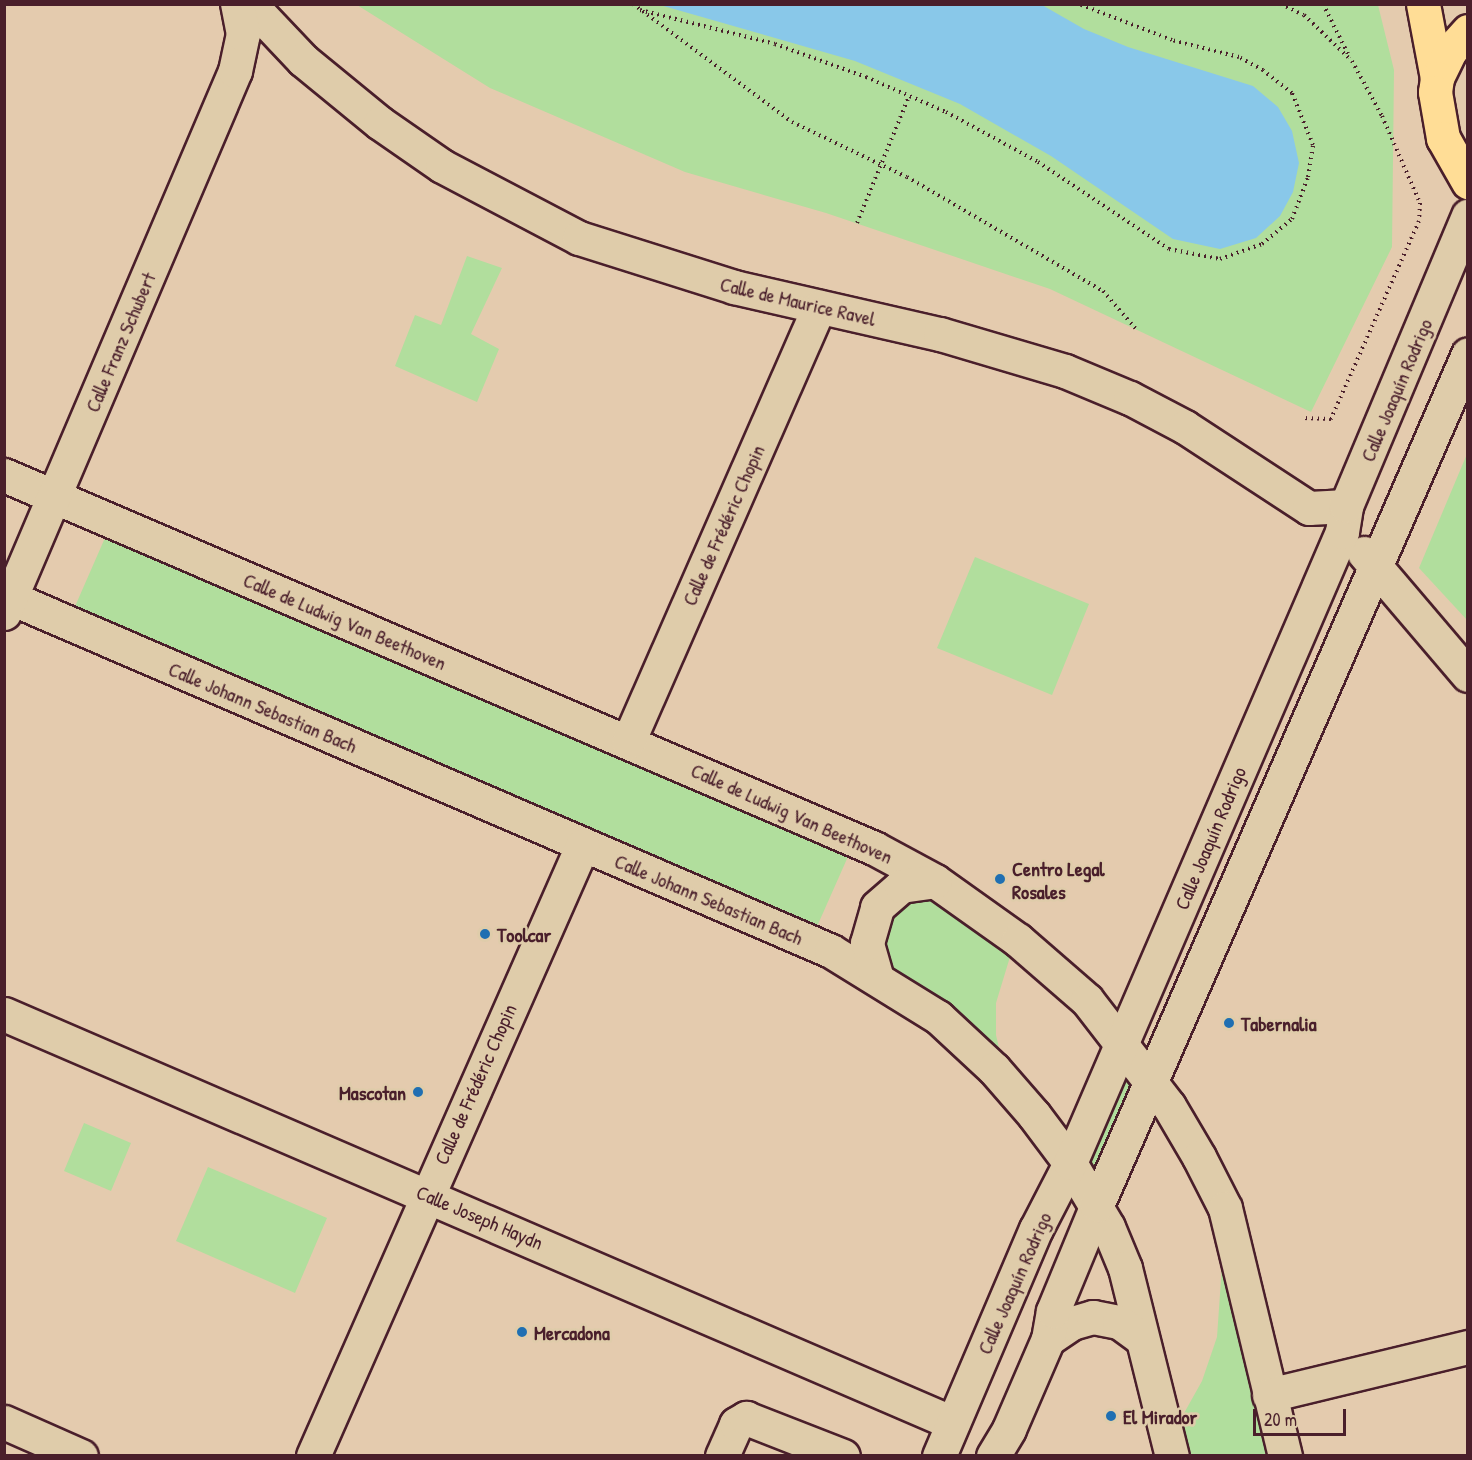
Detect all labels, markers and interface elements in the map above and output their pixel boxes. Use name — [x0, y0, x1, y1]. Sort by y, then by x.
street label: Calle Franz Schubert — [80, 269, 160, 415]
street label: Calle de Maurice Ravel — [718, 271, 878, 331]
street label: Calle Joaquín Rodrigo — [1355, 315, 1437, 465]
street label: Calle de Frédéric Chopin — [677, 441, 769, 609]
street label: Calle de Ludwig Van Beethoven — [240, 567, 450, 675]
street label: Calle Johann Sebastian Bach — [165, 656, 361, 758]
street label: Calle de Ludwig Van Beethoven — [688, 758, 896, 868]
street label: Calle Joaquín Rodrigo — [1169, 763, 1251, 913]
street label: Calle Johann Sebastian Bach — [611, 848, 807, 950]
place label: Centro Legal Rosales — [1012, 856, 1105, 903]
marker: Centro Legal Rosales — [993, 872, 1007, 886]
place label: Toolcar — [497, 922, 551, 946]
marker: Toolcar — [478, 927, 492, 941]
street label: Calle de Frédéric Chopin — [429, 1000, 521, 1168]
place label: Tabernalia — [1241, 1011, 1317, 1035]
marker: Tabernalia — [1222, 1016, 1236, 1030]
place label: Mascotan — [339, 1080, 406, 1104]
marker: Mascotan — [411, 1085, 425, 1099]
street label: Calle Joseph Haydn — [413, 1180, 547, 1254]
street label: Calle Joaquín Rodrigo — [972, 1208, 1056, 1358]
place label: Mercadona — [534, 1320, 610, 1344]
marker: Mercadona — [515, 1325, 529, 1339]
scale bar — [1256, 1397, 1349, 1435]
place label: El Mirador — [1123, 1404, 1197, 1428]
text: 20 m — [1264, 1407, 1297, 1432]
marker: El Mirador — [1104, 1409, 1118, 1423]

